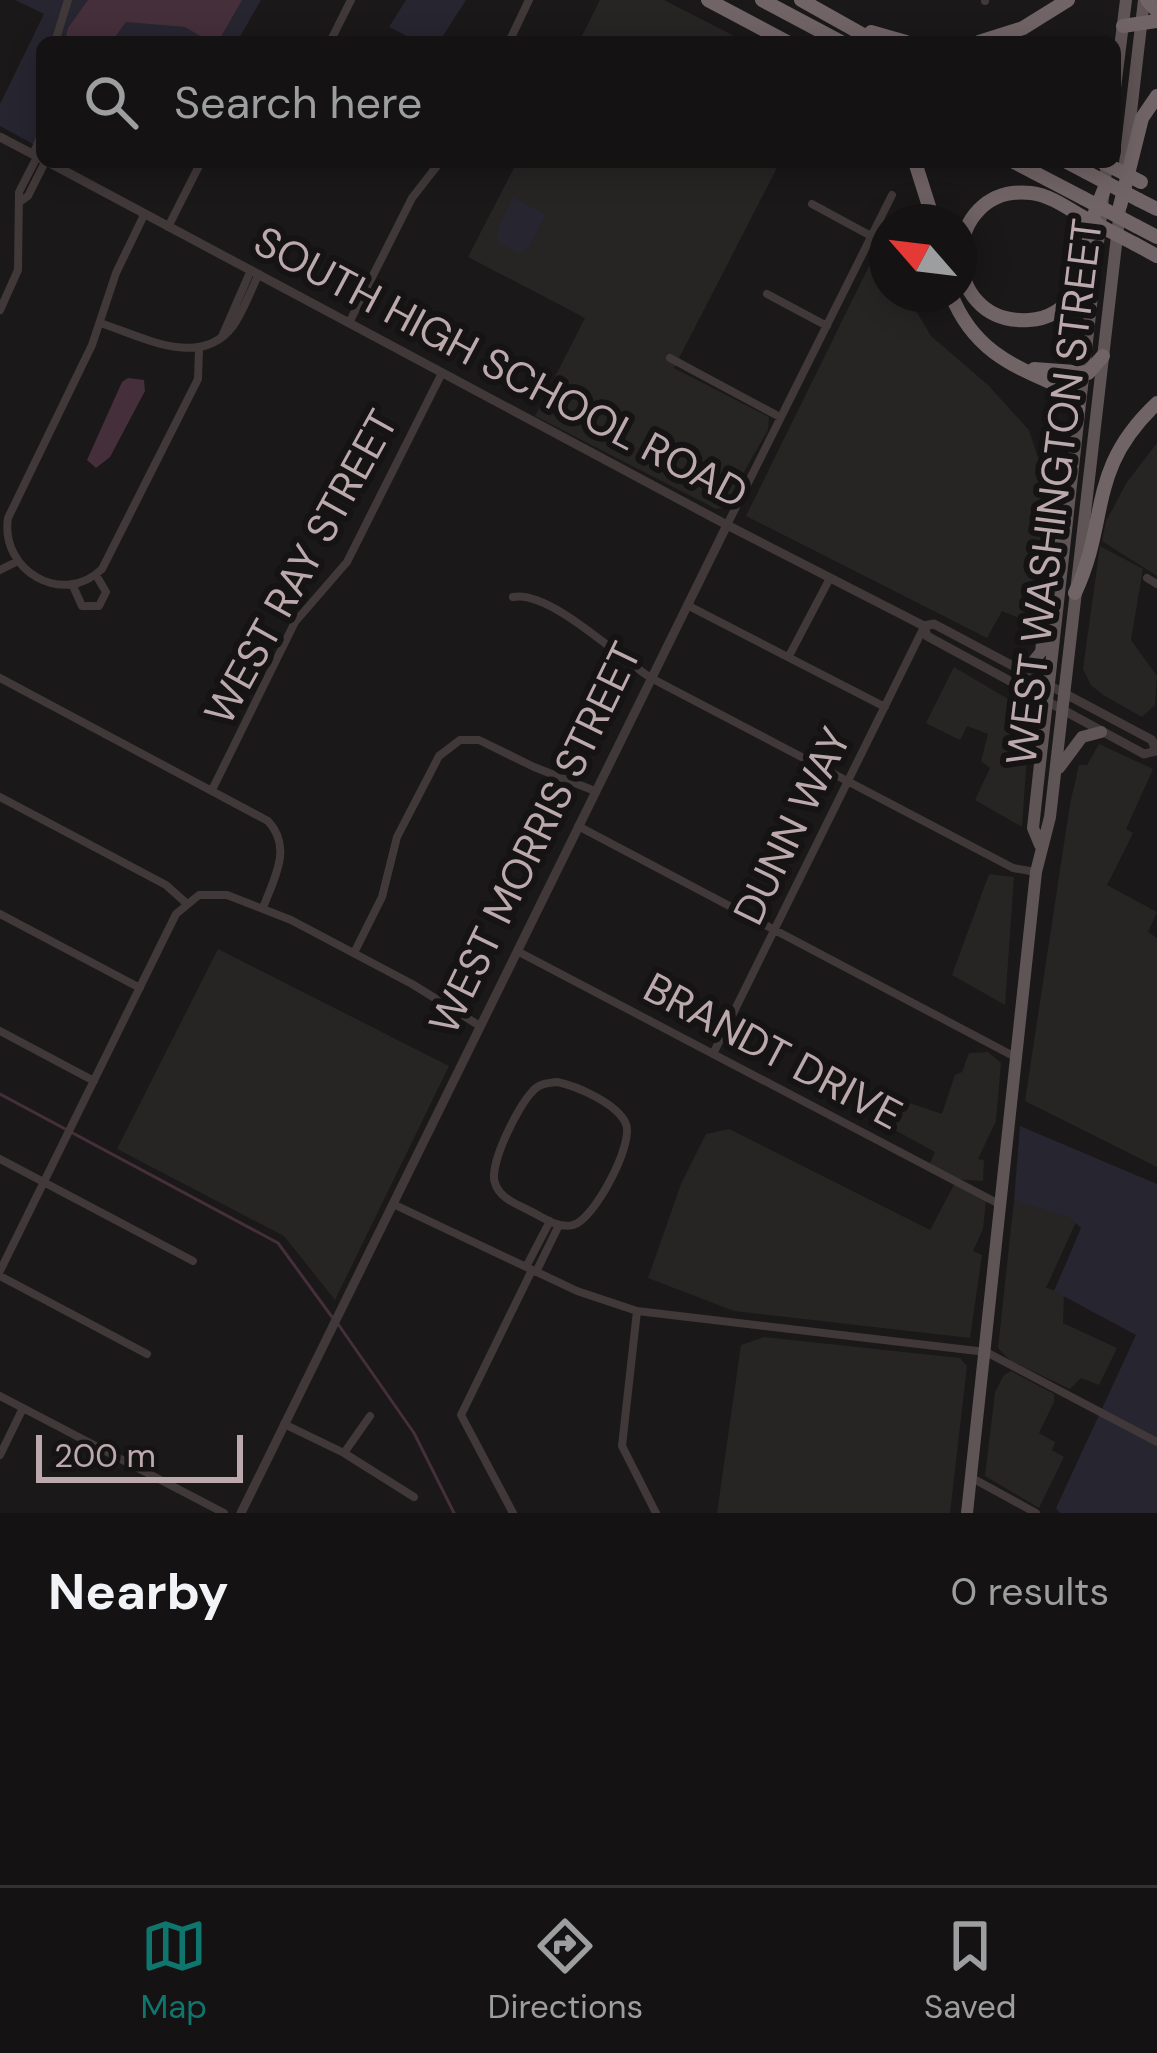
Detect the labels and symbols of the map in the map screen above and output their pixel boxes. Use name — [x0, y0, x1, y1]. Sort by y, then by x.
north arrow — [869, 204, 977, 312]
street label: SOUTH HIGH SCHOOL ROAD — [245, 213, 757, 521]
street label: WEST WASHINGTON STREET — [993, 216, 1115, 768]
street label: WEST RAY STREET — [192, 400, 410, 734]
street label: WEST MORRIS STREET — [416, 633, 654, 1043]
street label: DUNN WAY — [721, 718, 863, 934]
street label: BRANDT DRIVE — [634, 960, 912, 1142]
scale bar — [36, 1429, 243, 1482]

